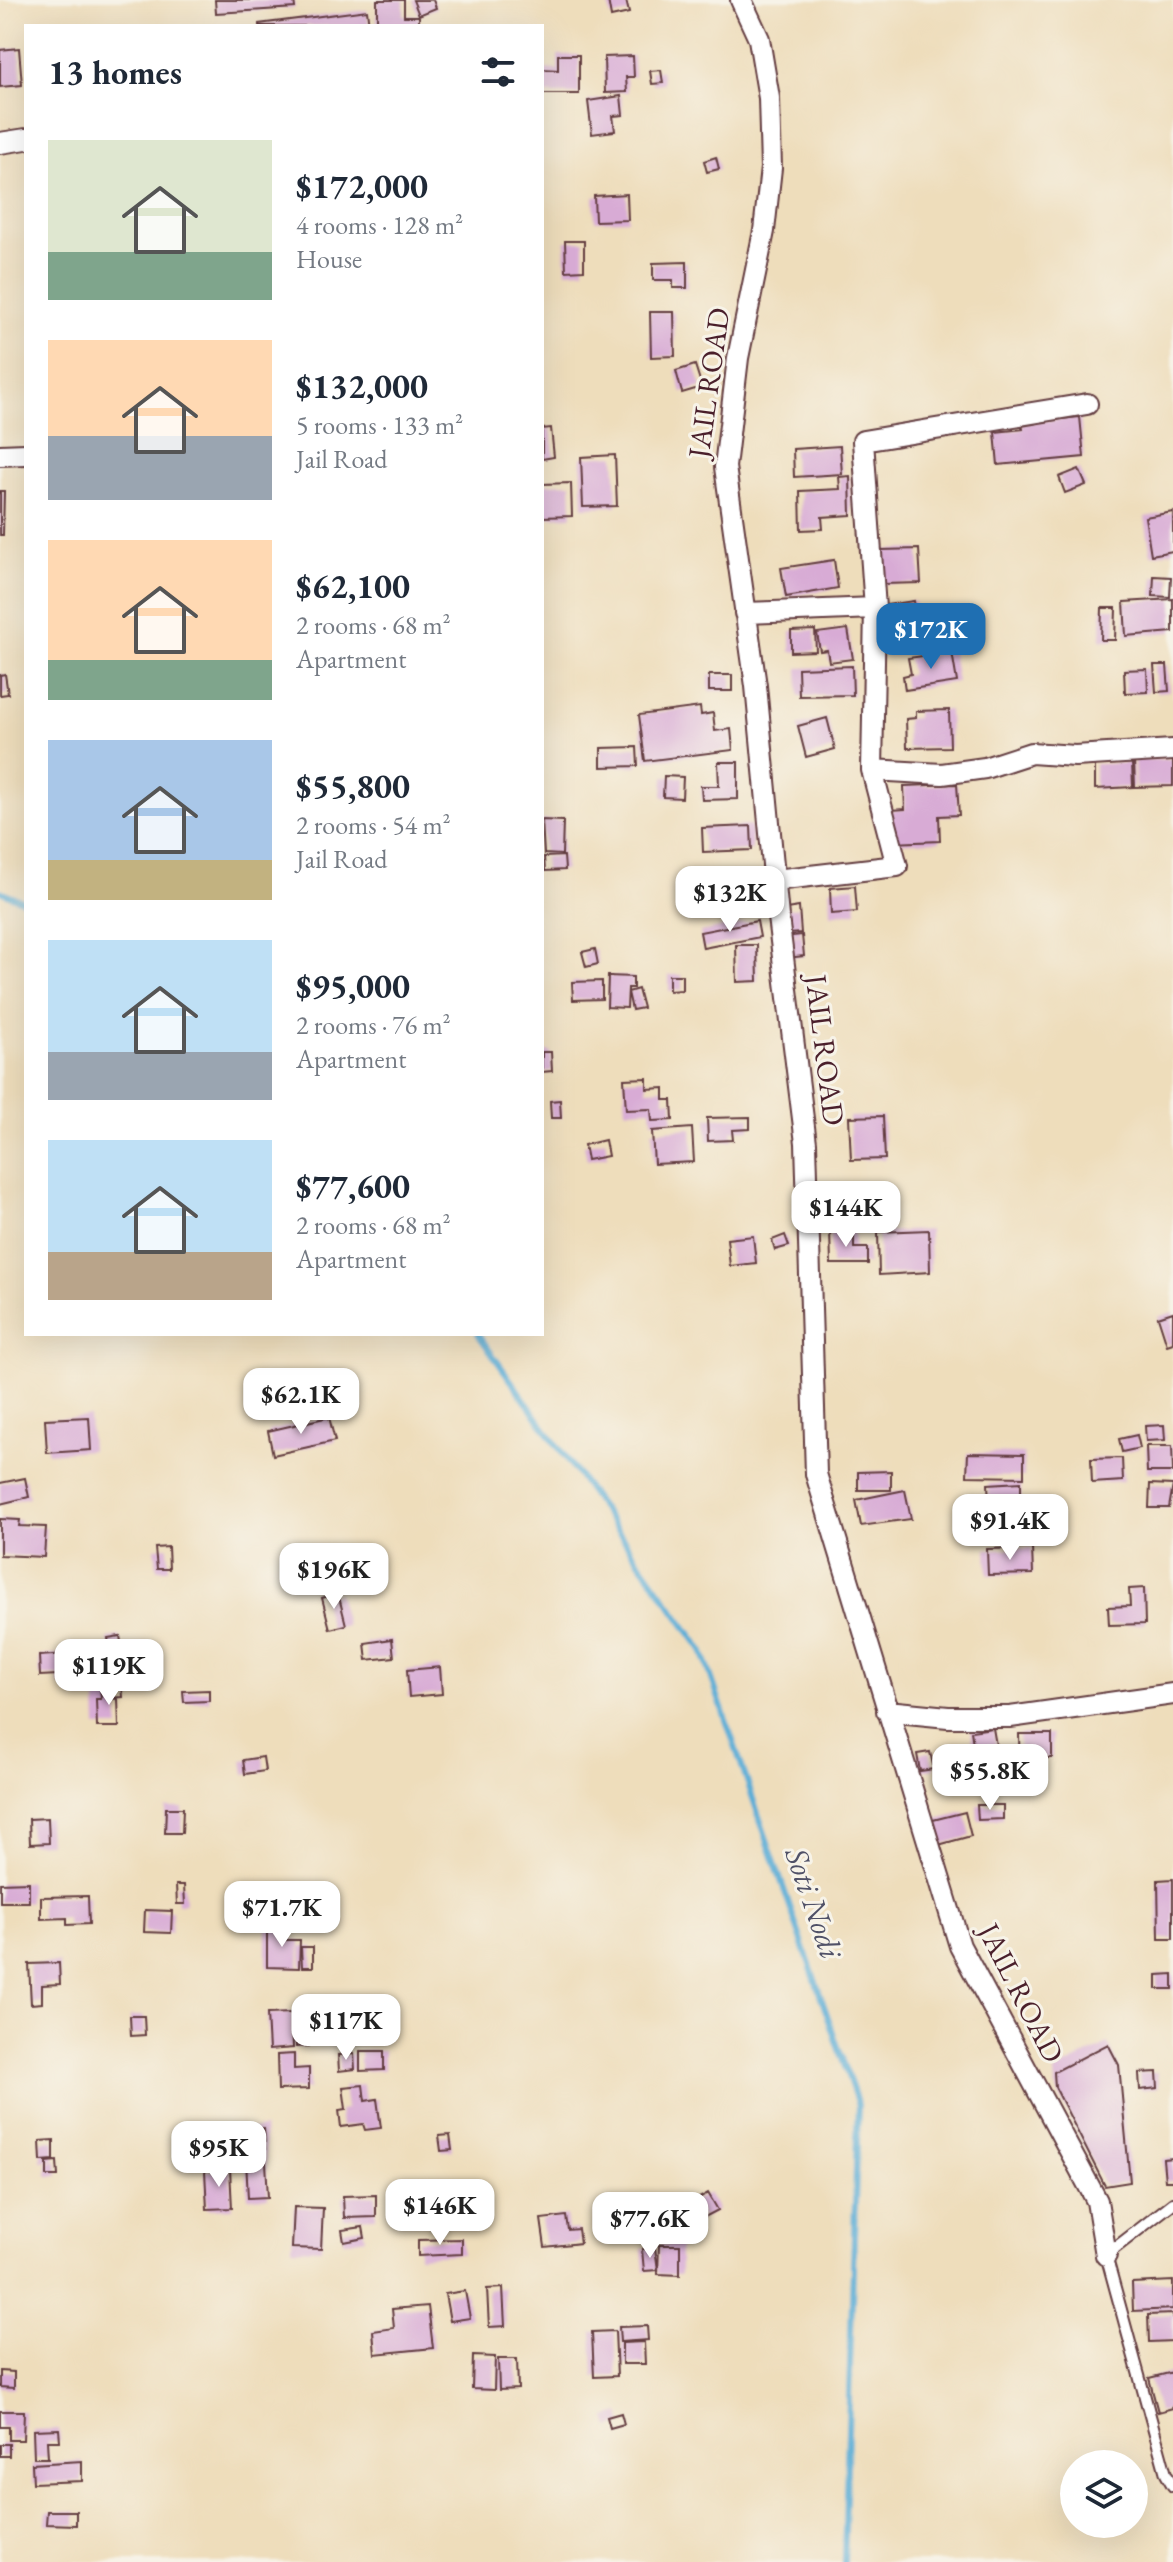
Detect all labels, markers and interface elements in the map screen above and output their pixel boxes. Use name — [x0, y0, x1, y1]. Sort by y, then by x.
text: 13 homes — [48, 50, 182, 94]
icon: filters — [476, 50, 520, 94]
text: $172,000 — [296, 164, 428, 208]
icon: home — [112, 172, 208, 268]
text: 4 rooms · 128 m² — [296, 208, 463, 242]
text: House — [296, 242, 362, 276]
street label: JAIL ROAD — [678, 305, 738, 464]
text: $132,000 — [296, 364, 428, 408]
icon: home — [112, 372, 208, 468]
text: 5 rooms · 133 m² — [296, 408, 463, 442]
text: Jail Road — [296, 442, 387, 476]
text: $62,100 — [296, 564, 410, 608]
icon: home — [112, 572, 208, 668]
pin: $172K — [875, 603, 987, 671]
text: 2 rooms · 68 m² — [296, 608, 451, 642]
text: $172K — [894, 612, 968, 646]
text: Apartment — [296, 642, 406, 676]
text: $55,800 — [296, 764, 410, 808]
icon: home — [112, 772, 208, 868]
text: 2 rooms · 54 m² — [296, 808, 451, 842]
text: Jail Road — [296, 842, 387, 876]
pin: $132K — [674, 866, 786, 934]
text: $132K — [693, 875, 767, 909]
text: $95,000 — [296, 964, 410, 1008]
street label: JAIL ROAD — [797, 969, 854, 1127]
icon: home — [112, 972, 208, 1068]
text: 2 rooms · 76 m² — [296, 1008, 451, 1042]
text: Apartment — [296, 1042, 406, 1076]
text: $77,600 — [296, 1164, 410, 1208]
icon: home — [112, 1172, 208, 1268]
pin: $144K — [790, 1181, 902, 1249]
text: $144K — [809, 1190, 883, 1224]
text: 2 rooms · 68 m² — [296, 1208, 451, 1242]
text: Apartment — [296, 1242, 406, 1276]
pin: $62.1K — [236, 1368, 366, 1436]
text: $62.1K — [261, 1377, 341, 1411]
pin: $91.4K — [945, 1494, 1075, 1562]
text: $91.4K — [970, 1503, 1050, 1537]
pin: $196K — [278, 1543, 390, 1611]
text: $196K — [297, 1552, 371, 1586]
pin: $119K — [53, 1639, 165, 1707]
text: $119K — [72, 1648, 146, 1682]
pin: $55.8K — [925, 1744, 1055, 1812]
text: $55.8K — [950, 1753, 1030, 1787]
water label: Soti Nodi — [775, 1841, 853, 1966]
pin: $71.7K — [217, 1881, 347, 1949]
text: $71.7K — [242, 1890, 322, 1924]
street label: JAIL ROAD — [968, 1914, 1073, 2069]
pin: $117K — [290, 1994, 402, 2062]
text: $117K — [309, 2003, 383, 2037]
pin: $95K — [172, 2121, 266, 2189]
text: $95K — [189, 2130, 249, 2164]
pin: $146K — [384, 2179, 496, 2247]
text: $146K — [403, 2188, 477, 2222]
pin: $77.6K — [585, 2192, 715, 2260]
text: $77.6K — [610, 2201, 690, 2235]
map controls — [1060, 2450, 1148, 2538]
button: layers — [1060, 2450, 1148, 2538]

